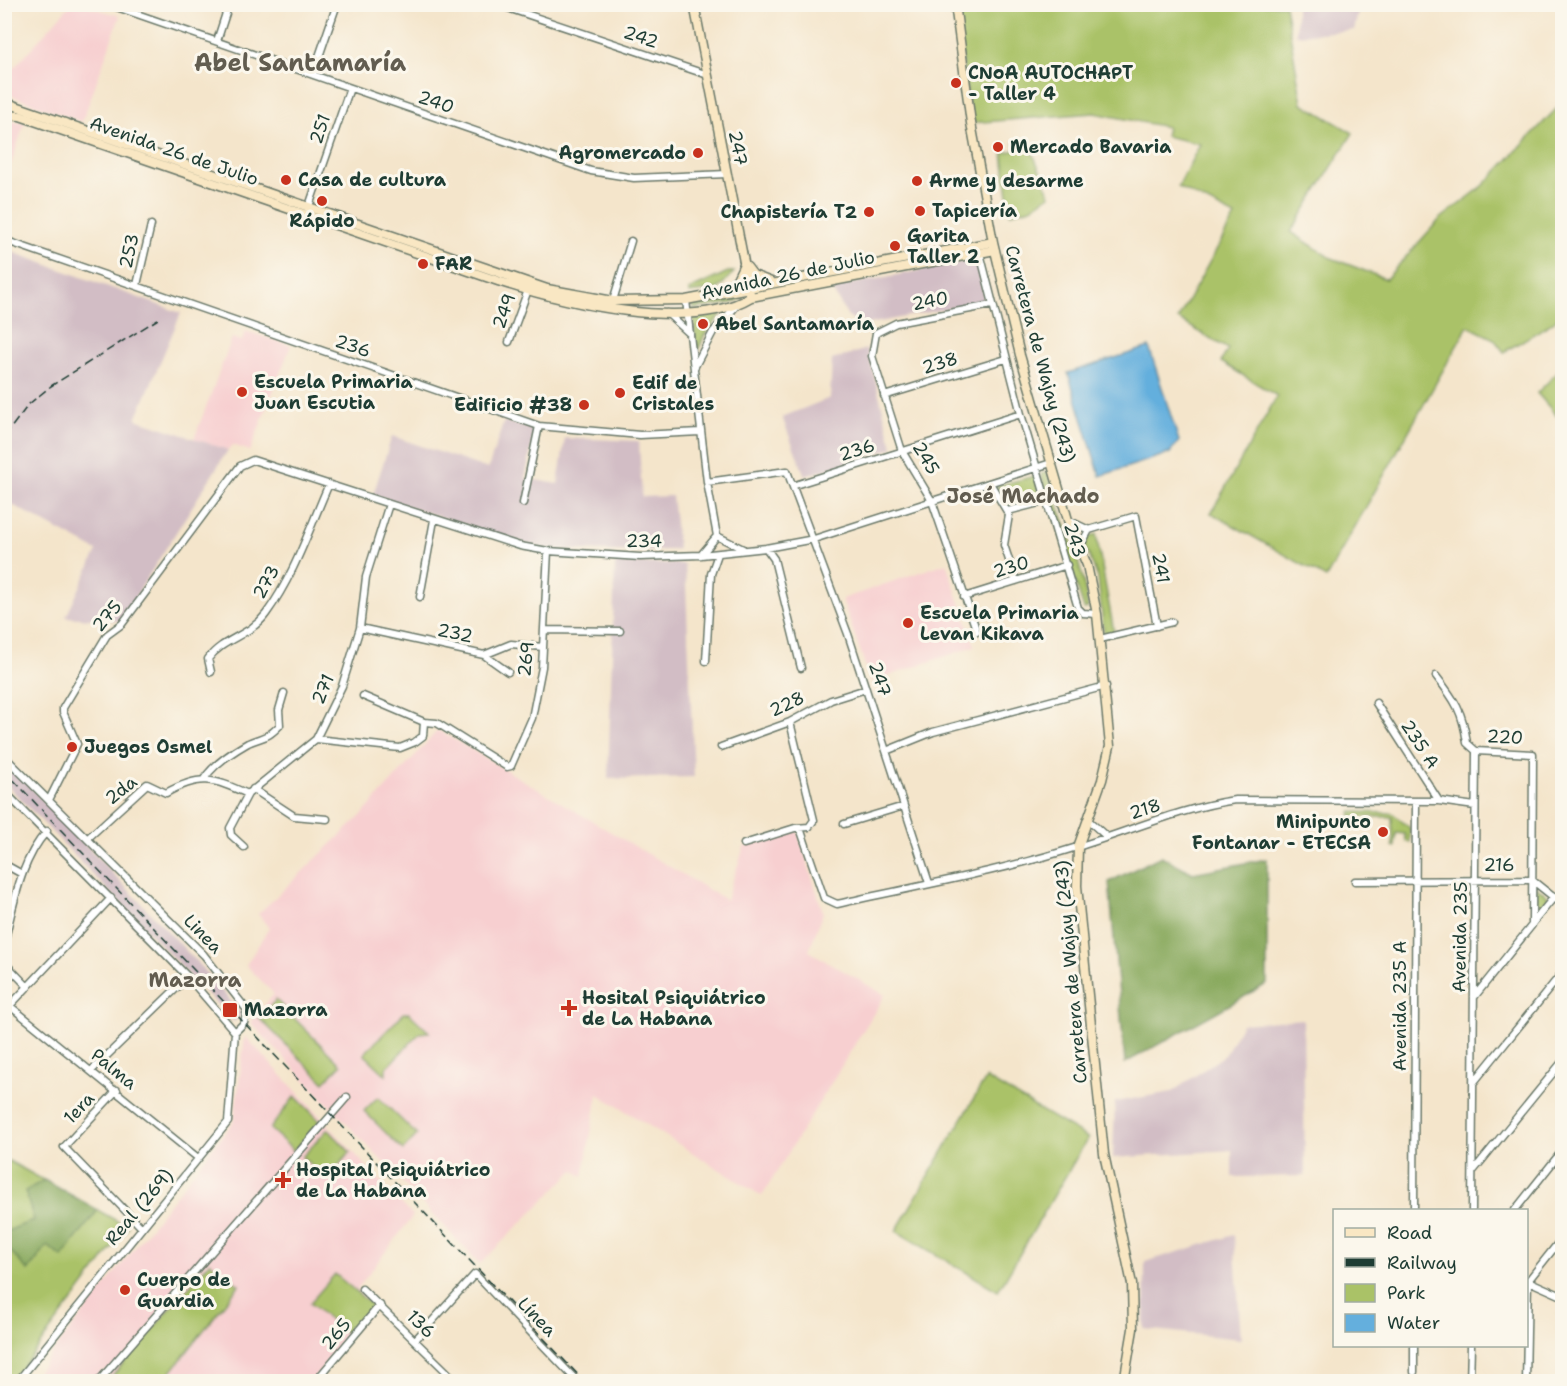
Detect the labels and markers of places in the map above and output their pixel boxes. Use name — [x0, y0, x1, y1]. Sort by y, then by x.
place label: CNoA AUTOCHAPT - Taller 4 — [968, 61, 1133, 106]
marker: CNoA AUTOCHAPT - Taller 4 — [949, 76, 963, 90]
place label: Mercado Bavaria — [1010, 135, 1172, 159]
marker: Mercado Bavaria — [991, 140, 1005, 154]
place label: Agromercado — [559, 141, 686, 165]
marker: Agromercado — [691, 146, 705, 160]
place label: Casa de cultura — [298, 168, 447, 192]
place label: Arme y desarme — [929, 169, 1084, 193]
marker: Casa de cultura — [279, 173, 293, 187]
marker: Arme y desarme — [910, 174, 924, 188]
marker: Rápido — [315, 194, 329, 208]
place label: Tapicería — [932, 199, 1018, 223]
place label: Chapistería T2 — [720, 200, 857, 224]
marker: Tapicería — [913, 204, 927, 218]
marker: Chapistería T2 — [862, 205, 876, 219]
place label: Rápido — [289, 209, 355, 233]
place label: Garita Taller 2 — [907, 224, 980, 269]
marker: Garita Taller 2 — [888, 239, 902, 253]
place label: FAR — [435, 252, 472, 276]
marker: FAR — [416, 257, 430, 271]
place label: Abel Santamaría — [715, 312, 875, 336]
marker: Abel Santamaría — [696, 317, 710, 331]
place label: Escuela Primaria Juan Escutia — [254, 370, 414, 415]
place label: Edif de Cristales — [632, 371, 714, 416]
marker: Escuela Primaria Juan Escutia — [235, 385, 249, 399]
marker: Edif de Cristales — [613, 386, 627, 400]
place label: Edificio #38 — [454, 393, 572, 417]
marker: Edificio #38 — [577, 398, 591, 412]
place label: Escuela Primaria Levan Kikava — [920, 601, 1080, 646]
marker: Escuela Primaria Levan Kikava — [901, 616, 915, 630]
place label: Juegos Osmel — [84, 735, 212, 759]
marker: Juegos Osmel — [65, 740, 79, 754]
place label: Minipunto Fontanar - ETECSA — [1192, 810, 1371, 855]
marker: Minipunto Fontanar - ETECSA — [1376, 825, 1390, 839]
place label: Hosital Psiquiátrico de La Habana — [582, 986, 766, 1031]
place label: Mazorra — [244, 998, 328, 1022]
marker: Hosital Psiquiátrico de La Habana — [560, 999, 578, 1017]
marker: Mazorra — [221, 1001, 239, 1019]
place label: Hospital Psiquiátrico de La Habana — [296, 1158, 491, 1203]
marker: Hospital Psiquiátrico de La Habana — [274, 1171, 292, 1189]
place label: Cuerpo de Guardia — [137, 1268, 231, 1313]
marker: Cuerpo de Guardia — [118, 1283, 132, 1297]

